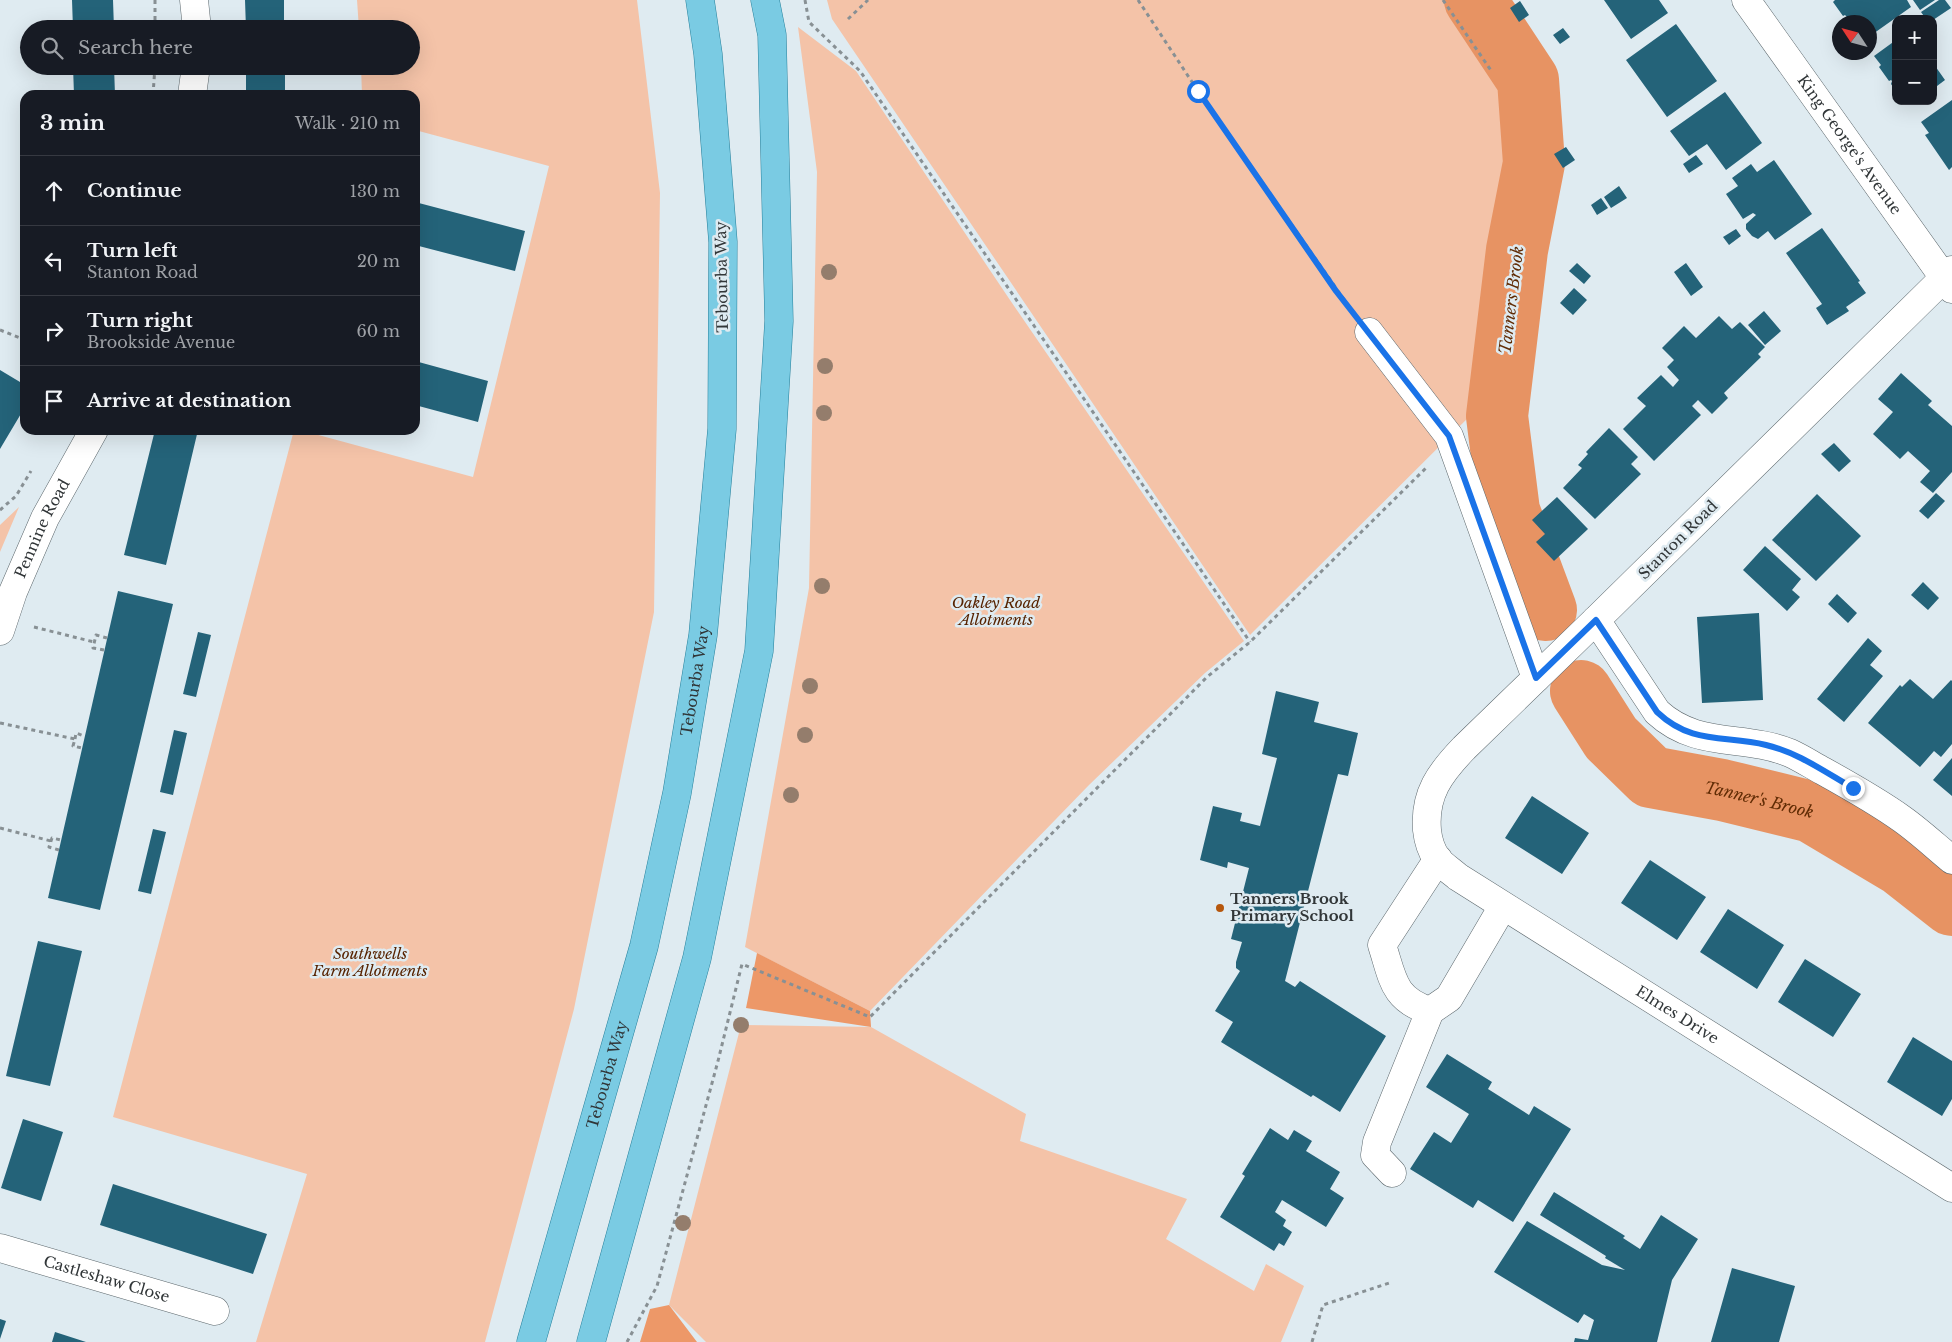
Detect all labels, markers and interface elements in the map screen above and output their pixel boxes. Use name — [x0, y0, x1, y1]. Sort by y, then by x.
north arrow — [1832, 15, 1877, 60]
map controls — [1892, 15, 1937, 105]
button: + — [1892, 15, 1937, 60]
search box — [20, 20, 420, 75]
icon: search — [38, 34, 66, 62]
text: Search here — [78, 36, 193, 59]
button: − — [1892, 60, 1937, 105]
street label: King George's Avenue — [1794, 71, 1906, 218]
route start — [1187, 80, 1210, 103]
text: 3 min — [40, 110, 105, 136]
text: Walk · 210 m — [295, 113, 400, 133]
icon: ahead — [40, 177, 68, 205]
text: Continue — [87, 179, 182, 202]
text: 130 m — [350, 181, 400, 201]
street label: Tebourba Way — [711, 221, 732, 333]
text: Turn left — [87, 239, 178, 262]
water label: Tanners Brook — [1494, 245, 1528, 355]
icon: left — [40, 247, 68, 275]
text: 20 m — [357, 251, 400, 271]
text: Stanton Road — [87, 262, 198, 282]
text: Turn right — [87, 309, 193, 332]
icon: right — [40, 317, 68, 345]
text: 60 m — [357, 321, 400, 341]
text: Brookside Avenue — [87, 332, 235, 352]
icon: arrive — [40, 387, 68, 415]
text: Arrive at destination — [87, 389, 291, 412]
street label: Pennine Road — [10, 476, 74, 581]
street label: Stanton Road — [1634, 496, 1721, 583]
park label: Oakley Road Allotments — [952, 593, 1040, 629]
street label: Tebourba Way — [677, 624, 713, 737]
water label: Tanner's Brook — [1703, 777, 1816, 822]
route end — [1842, 777, 1865, 800]
place label: Tanners Brook Primary School — [1230, 889, 1354, 925]
marker: Tanners Brook Primary School — [1214, 902, 1226, 914]
park label: Southwells Farm Allotments — [312, 944, 428, 980]
street label: Elmes Drive — [1632, 981, 1722, 1048]
street label: Tebourba Way — [582, 1018, 631, 1131]
street label: Castleshaw Close — [41, 1251, 172, 1306]

